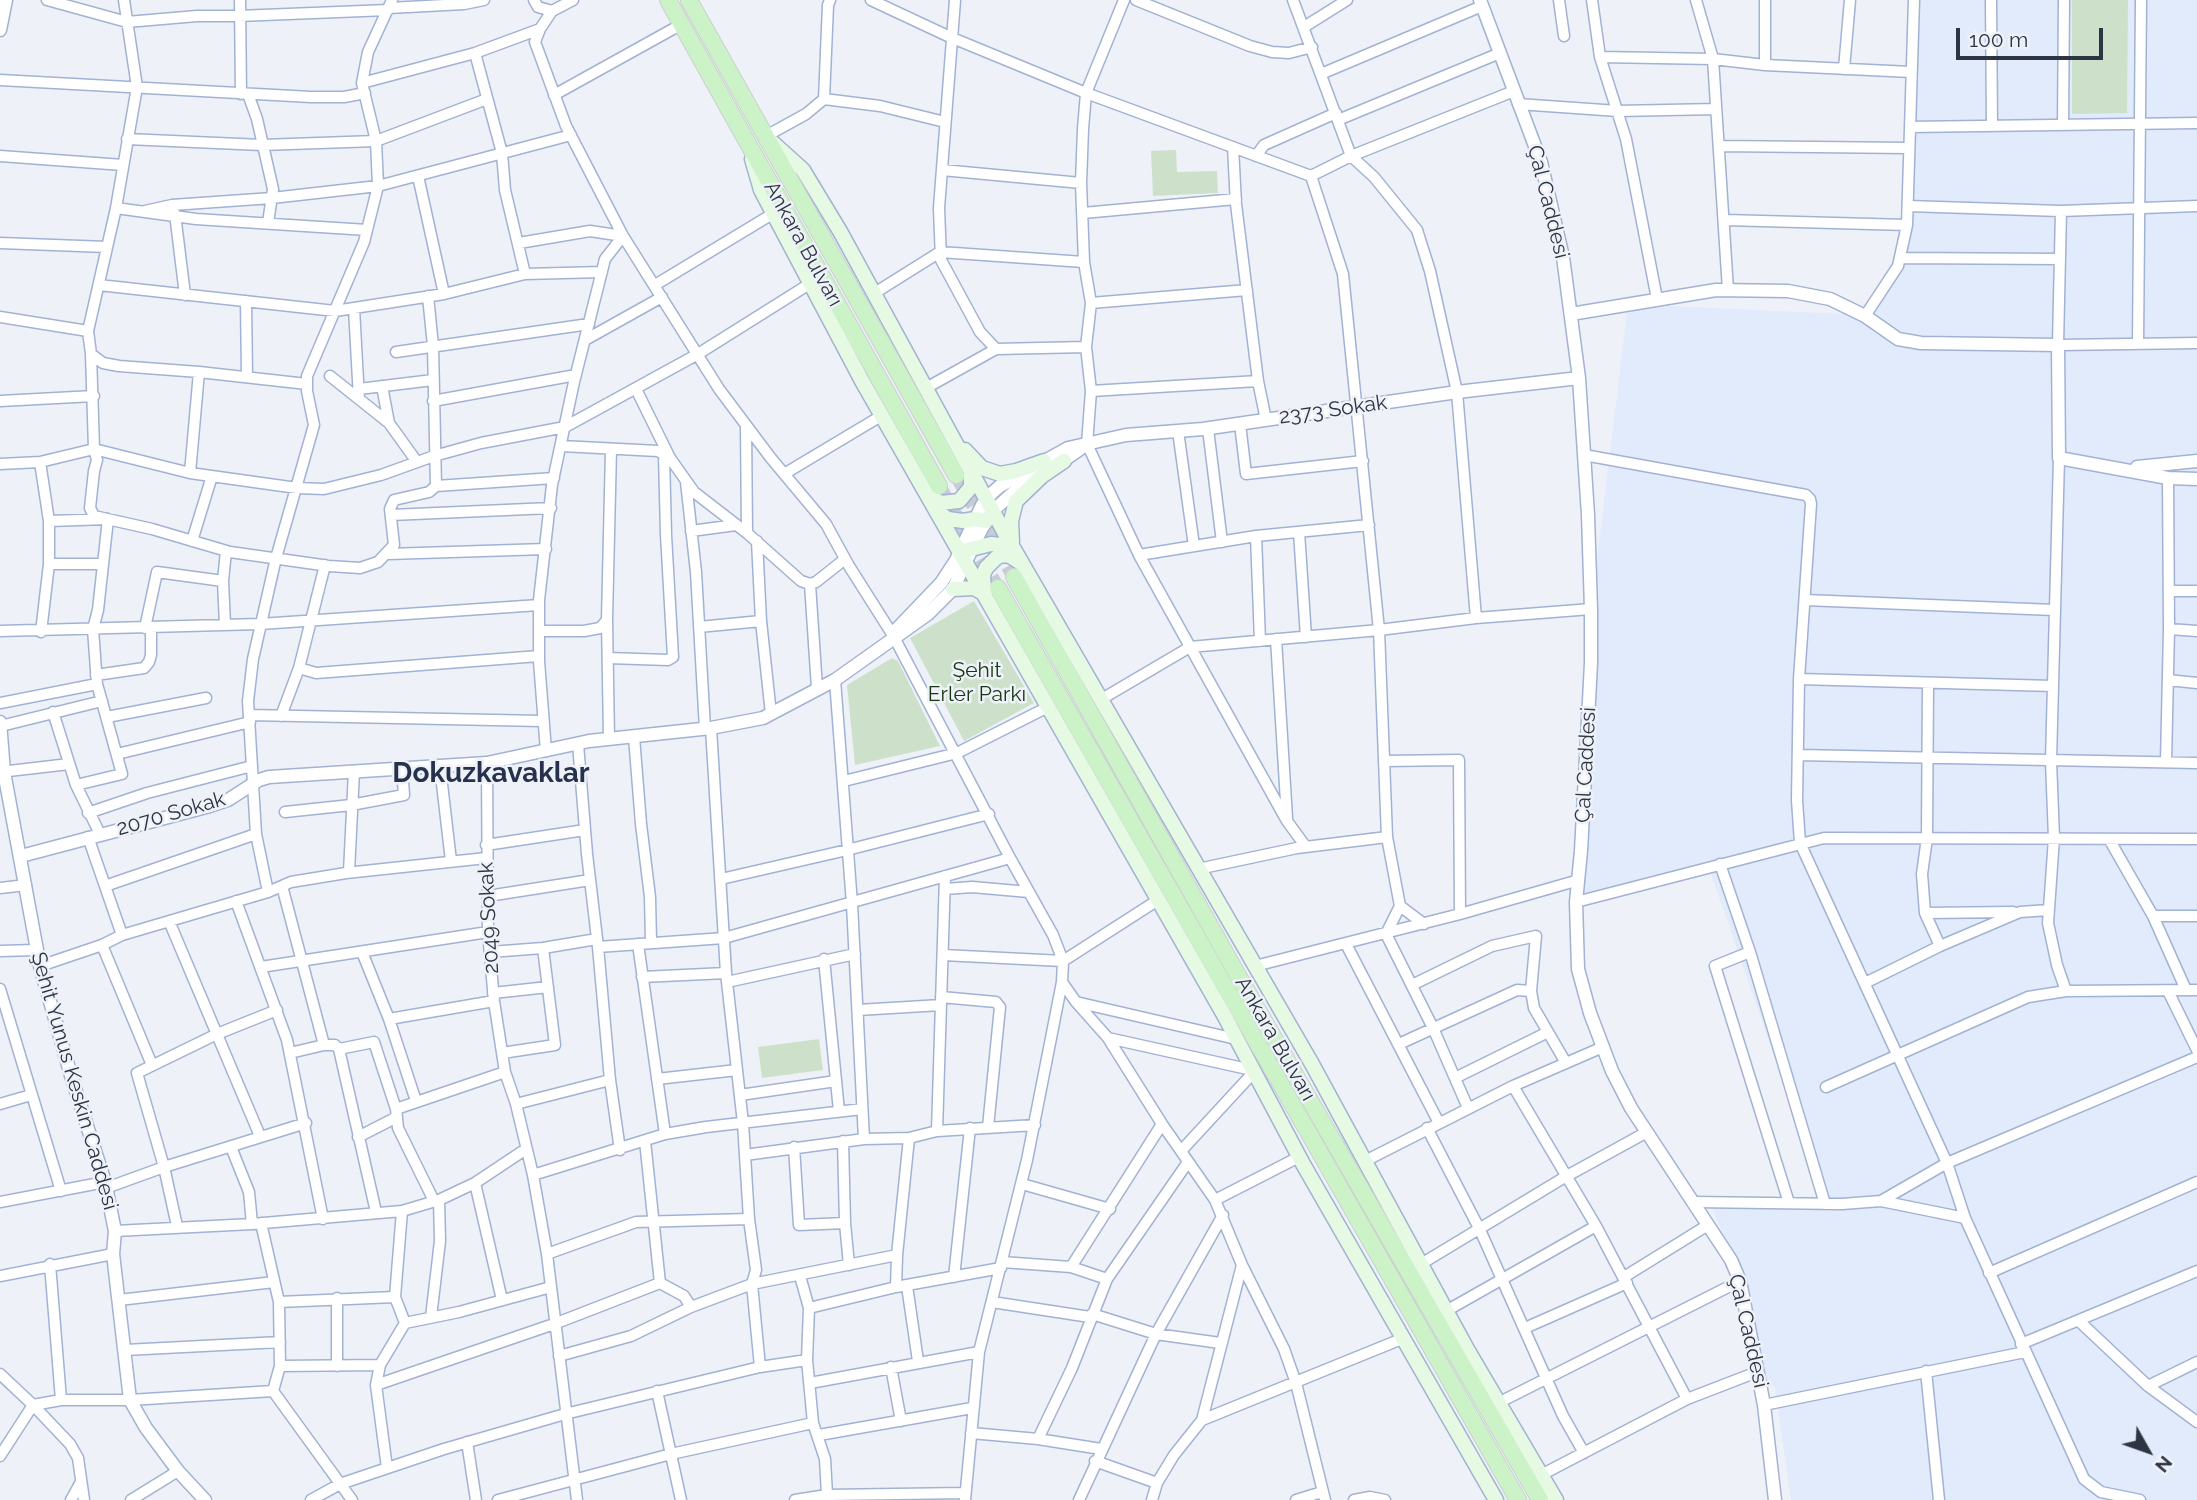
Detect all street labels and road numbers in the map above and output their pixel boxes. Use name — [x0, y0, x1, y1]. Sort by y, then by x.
street label: Çal Caddesi — [1522, 143, 1574, 261]
street label: Ankara Bulvarı — [758, 177, 848, 311]
street label: 2373 Sokak — [1277, 390, 1389, 430]
street label: Çal Caddesi — [1570, 706, 1602, 824]
street label: 2070 Sokak — [114, 786, 228, 842]
street label: 2049 Sokak — [473, 862, 505, 974]
street label: Şehit Yunus Keskin Caddesi — [25, 949, 123, 1213]
street label: Ankara Bulvarı — [1229, 972, 1321, 1106]
street label: Çal Caddesi — [1723, 1272, 1773, 1390]

